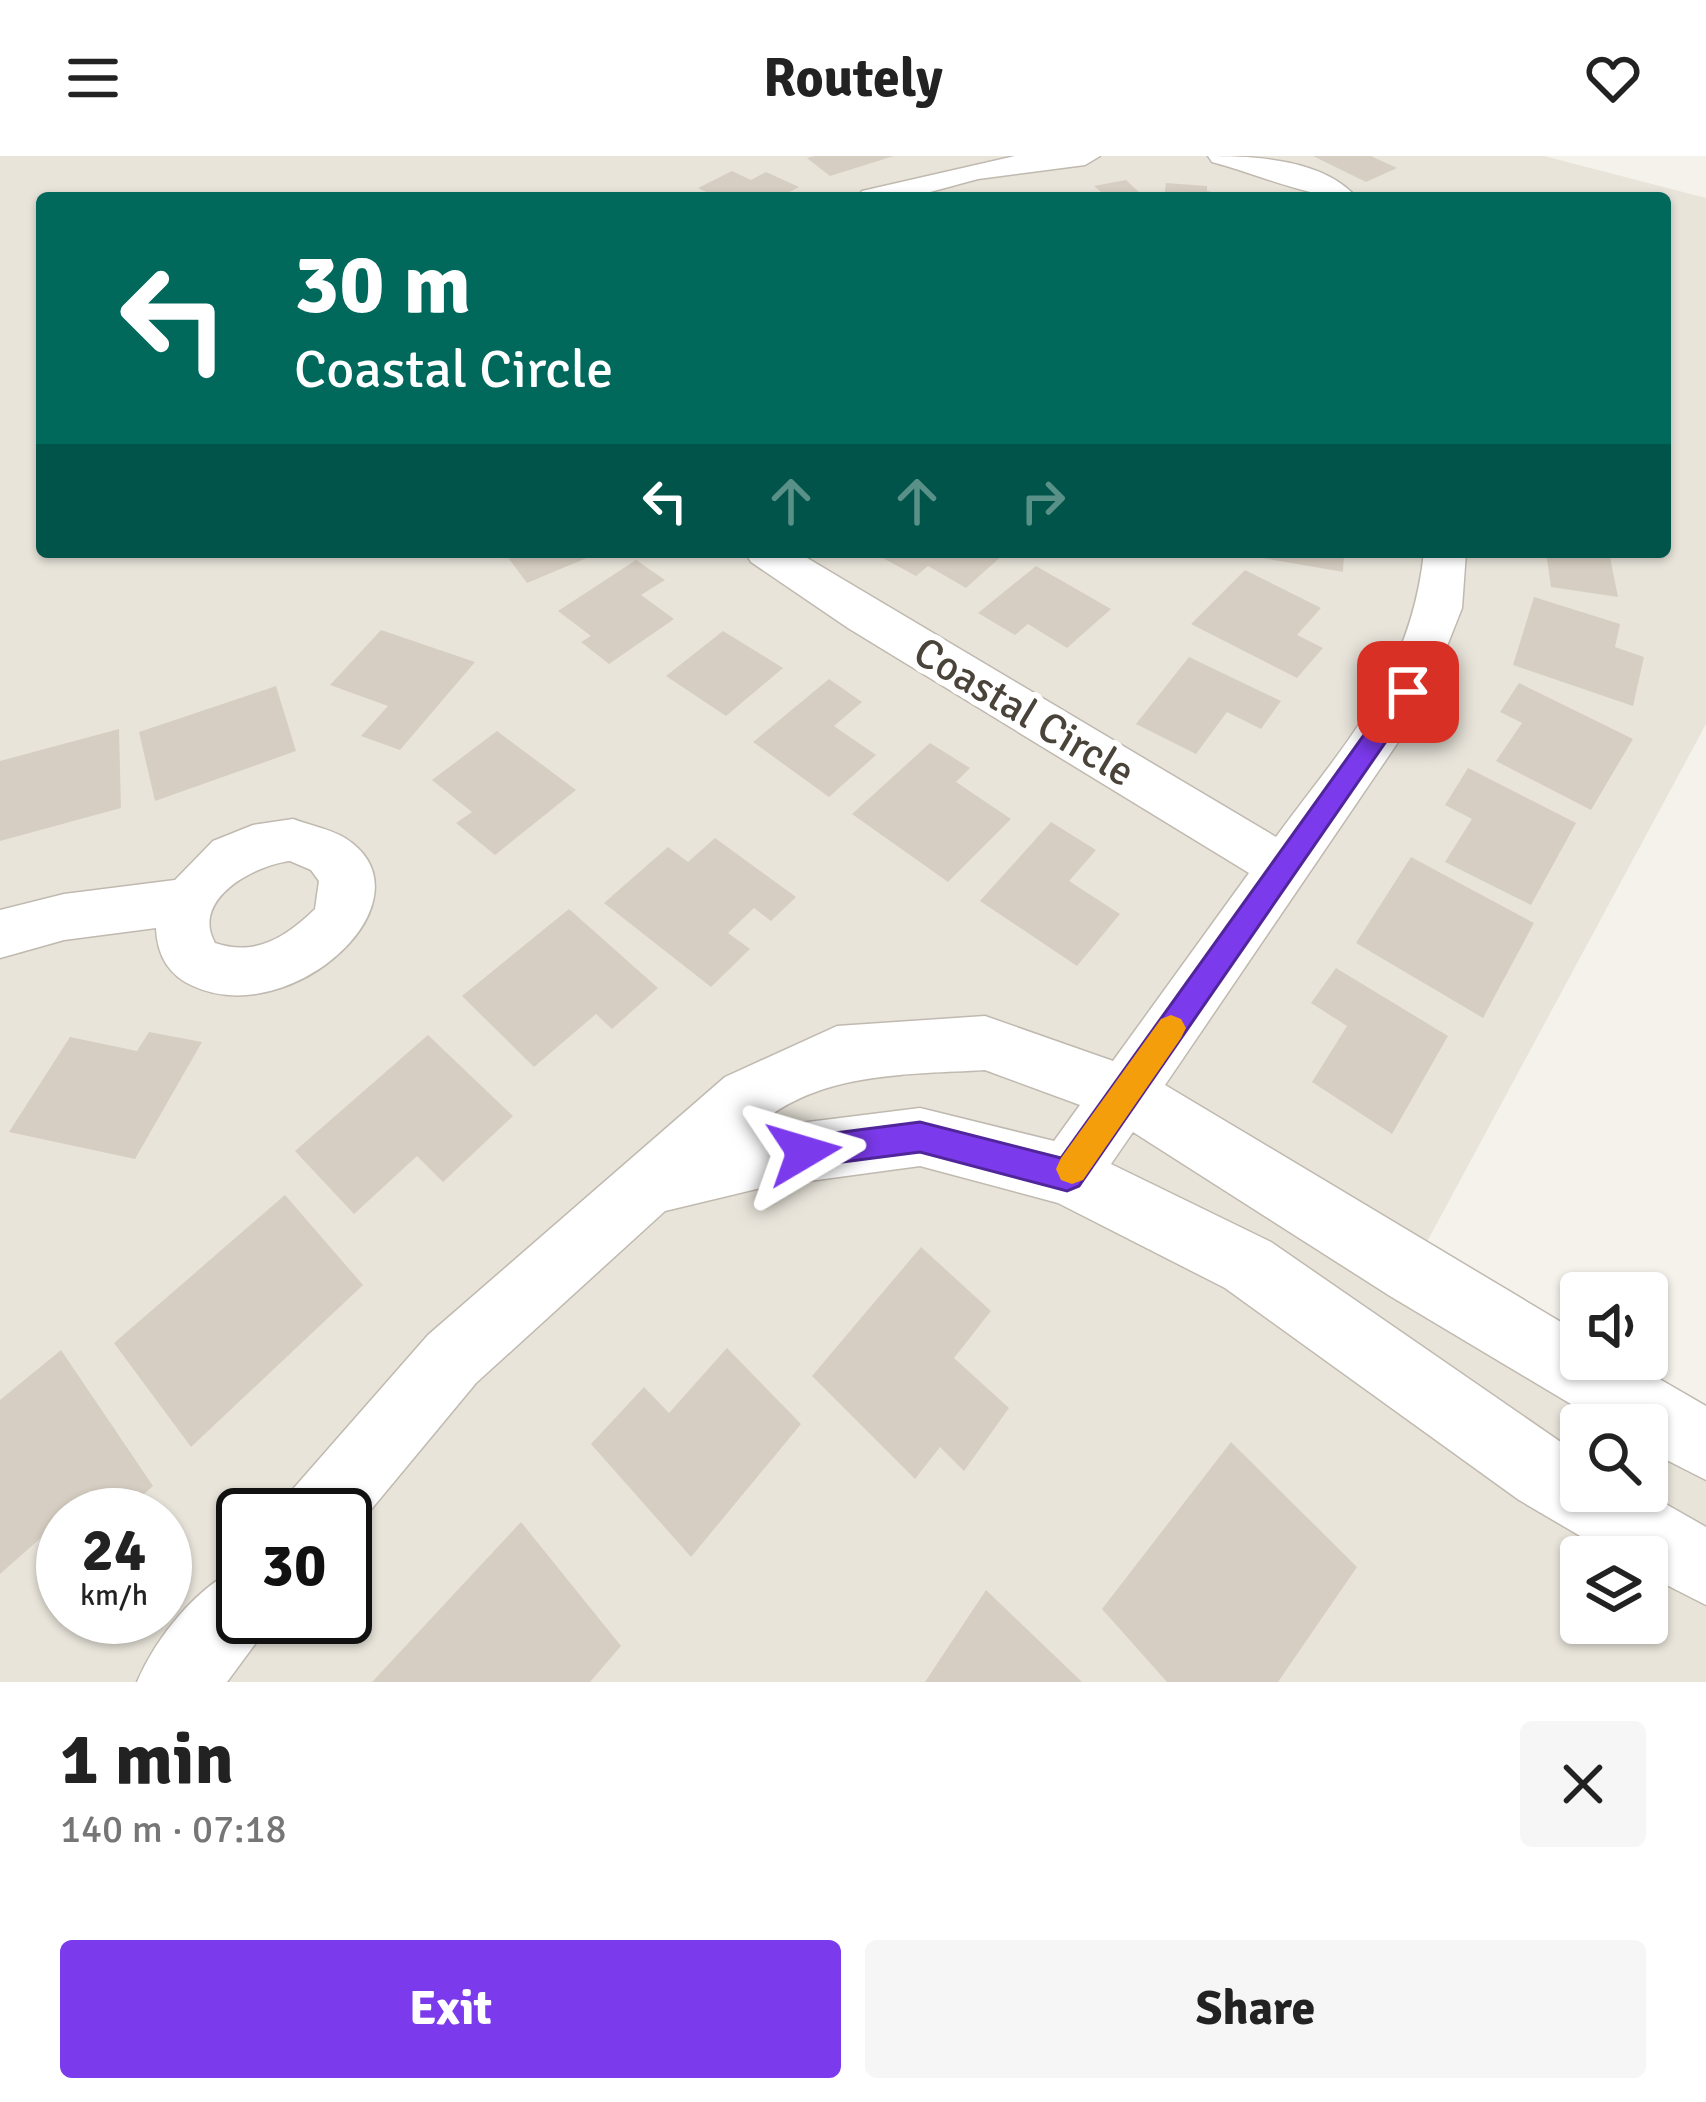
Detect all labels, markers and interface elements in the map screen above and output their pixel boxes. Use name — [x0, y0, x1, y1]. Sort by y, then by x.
icon: menu — [60, 45, 126, 111]
text: Routely — [763, 45, 943, 112]
icon: heart — [1580, 45, 1646, 111]
text: 30 m — [294, 233, 471, 337]
icon: left — [96, 240, 252, 396]
text: Coastal Circle — [294, 336, 613, 403]
icon: left — [632, 468, 698, 534]
icon: ahead — [758, 468, 824, 534]
icon: ahead — [884, 468, 950, 534]
icon: right — [1010, 468, 1076, 534]
street label: Coastal Circle — [904, 626, 1144, 798]
pin — [1357, 641, 1459, 743]
icon: arrive — [1375, 659, 1441, 725]
position arrow — [741, 1089, 867, 1215]
map controls — [1560, 1272, 1668, 1644]
button: sound — [1560, 1272, 1668, 1380]
button: search — [1560, 1404, 1668, 1512]
speed limit sign: 30 — [216, 1488, 372, 1644]
text: 24 — [82, 1514, 146, 1588]
button: layers — [1560, 1536, 1668, 1644]
text: km/h — [80, 1577, 148, 1614]
text: 1 min — [60, 1715, 234, 1804]
button: close — [1520, 1721, 1646, 1847]
text: 140 m · 07:18 — [60, 1805, 287, 1853]
button: Exit — [60, 1940, 841, 2078]
button: Share — [865, 1940, 1646, 2078]

